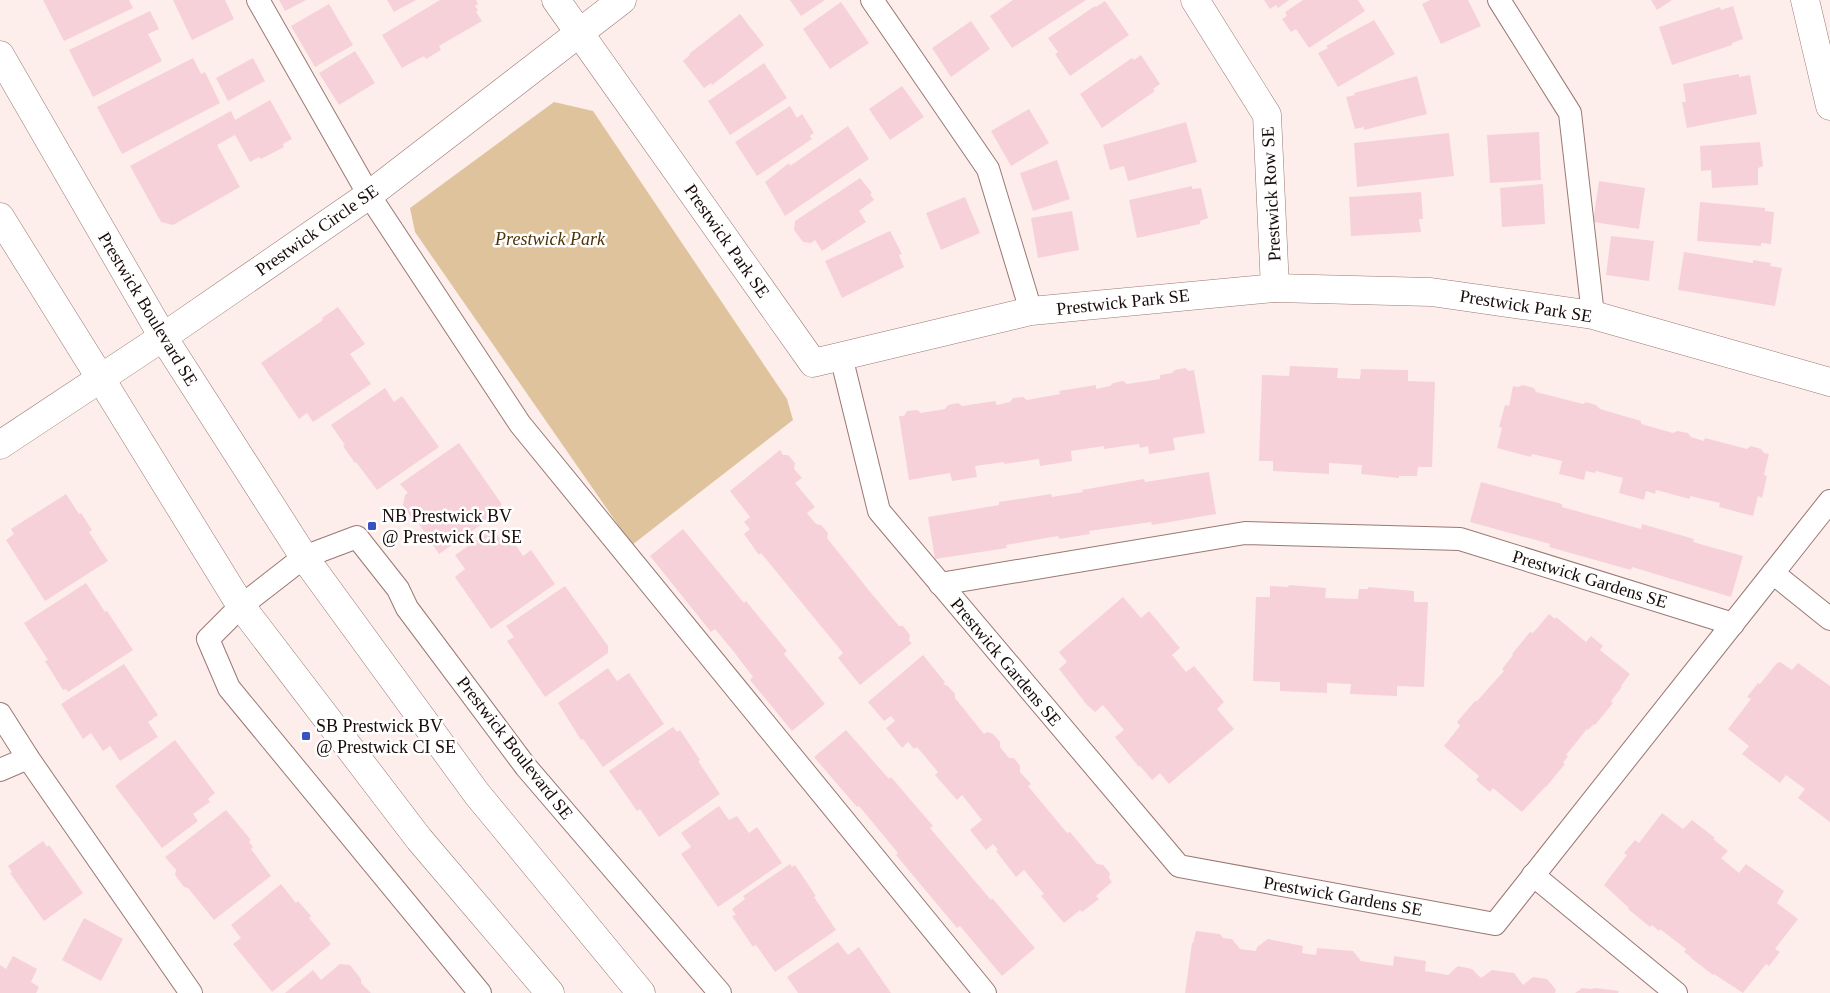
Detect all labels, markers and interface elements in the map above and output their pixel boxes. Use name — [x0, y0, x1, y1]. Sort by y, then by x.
street label: Prestwick Row SE — [1257, 126, 1285, 262]
street label: Prestwick Circle SE — [252, 180, 382, 280]
street label: Prestwick Park SE — [680, 180, 774, 302]
street label: Prestwick Boulevard SE — [94, 228, 202, 390]
park label: Prestwick Park — [494, 229, 606, 249]
street label: Prestwick Park SE — [1055, 285, 1191, 319]
street label: Prestwick Park SE — [1458, 286, 1594, 326]
place label: NB Prestwick BV @ Prestwick CI SE — [382, 506, 522, 547]
marker: NB Prestwick BV @ Prestwick CI SE — [366, 520, 378, 532]
street label: Prestwick Gardens SE — [1510, 546, 1670, 612]
street label: Prestwick Gardens SE — [947, 594, 1065, 730]
street label: Prestwick Boulevard SE — [453, 673, 577, 823]
place label: SB Prestwick BV @ Prestwick CI SE — [316, 716, 456, 757]
marker: SB Prestwick BV @ Prestwick CI SE — [300, 730, 312, 742]
street label: Prestwick Gardens SE — [1262, 872, 1424, 920]

